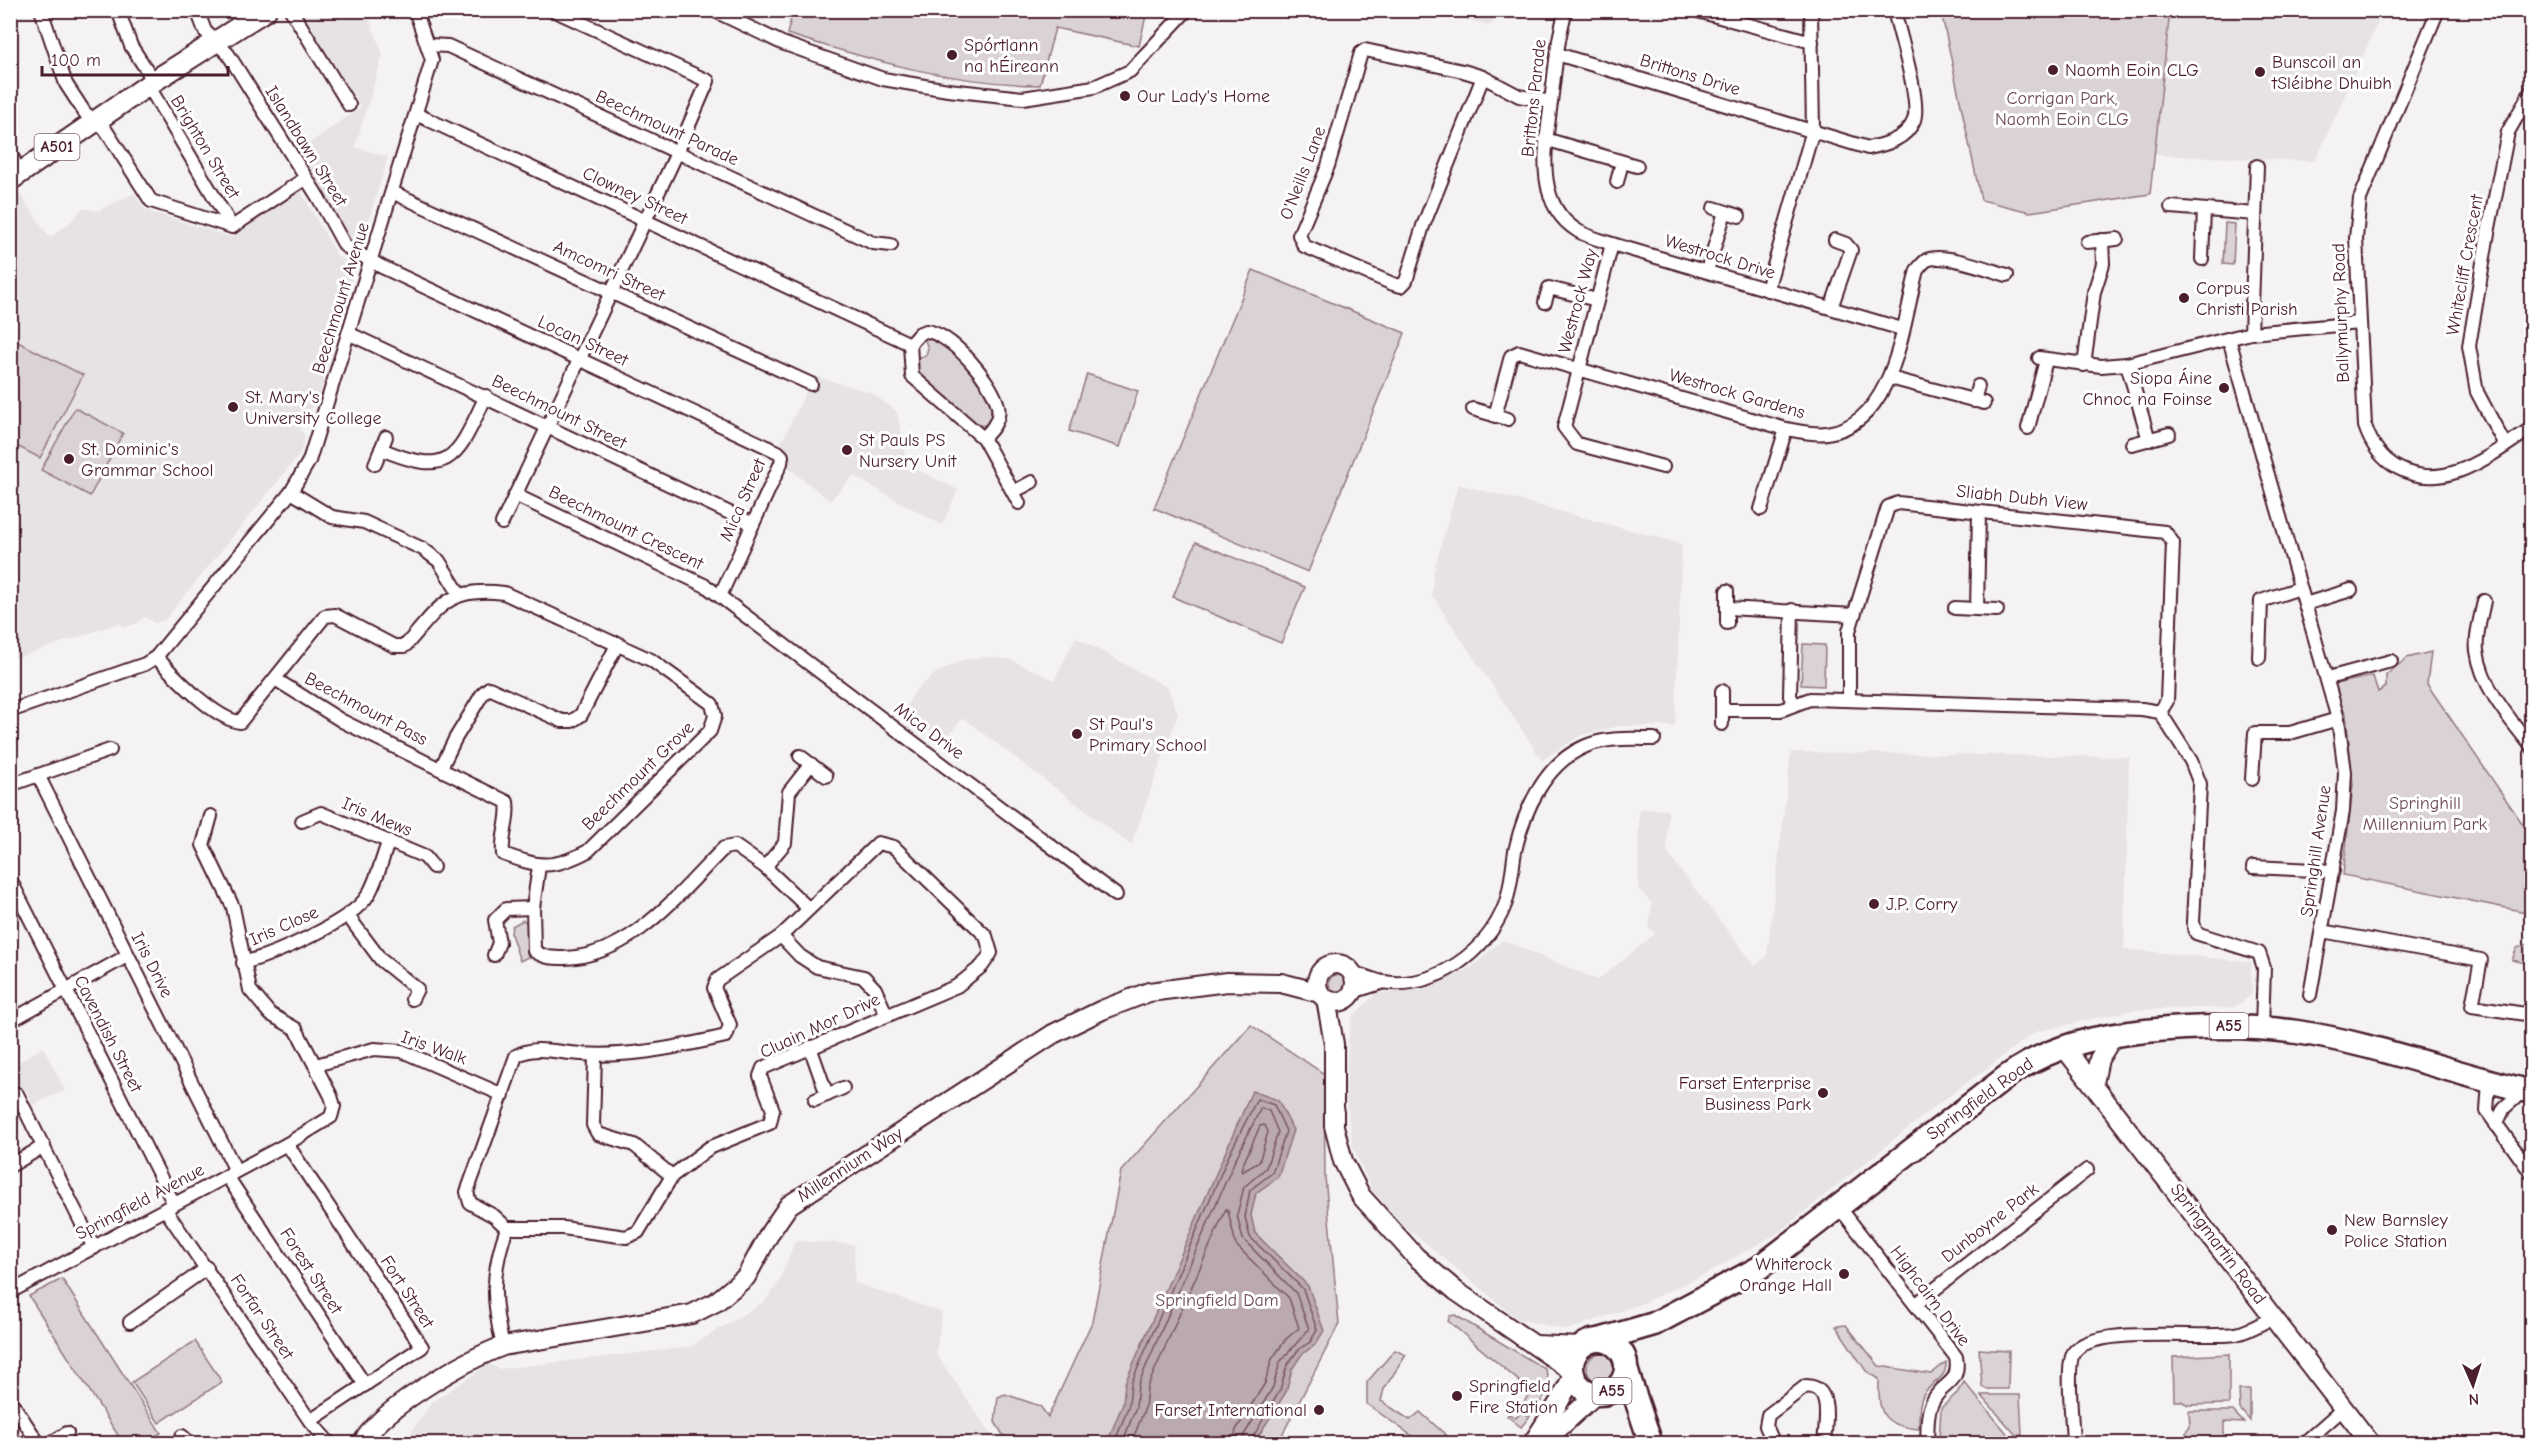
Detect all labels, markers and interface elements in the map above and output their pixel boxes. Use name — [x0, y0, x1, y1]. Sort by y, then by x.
place label: Spórtlann na hÉireann — [964, 35, 1059, 77]
street label: Brittons Parade — [1517, 38, 1551, 158]
scale bar — [42, 39, 228, 77]
marker: Spórtlann na hÉireann — [945, 48, 959, 62]
text: 100 m — [51, 50, 101, 71]
street label: Brittons Drive — [1637, 50, 1743, 100]
place label: Bunscoil an tSléibhe Dhuibh — [2271, 52, 2392, 94]
place label: Naomh Eoin CLG — [2065, 60, 2199, 81]
marker: Naomh Eoin CLG — [2046, 63, 2060, 77]
marker: Bunscoil an tSléibhe Dhuibh — [2253, 65, 2267, 79]
street label: Islandbawn Street — [261, 82, 352, 211]
street label: Beechmount Parade — [592, 86, 742, 170]
place label: Our Lady's Home — [1137, 86, 1270, 107]
park label: Corrigan Park, Naomh Eoin CLG — [1995, 88, 2129, 130]
marker: Our Lady's Home — [1118, 89, 1132, 103]
street label: Brighton Street — [166, 92, 245, 203]
street label: O'Neills Lane — [1276, 123, 1330, 223]
road number: A501 — [34, 134, 80, 160]
street label: Clowney Street — [579, 163, 692, 230]
street label: Whitecliff Crescent — [2442, 192, 2488, 337]
street label: Beechmount Avenue — [308, 220, 374, 376]
street label: Westrock Drive — [1662, 230, 1778, 284]
street label: Amcomri Street — [550, 236, 669, 306]
street label: Ballymurphy Road — [2328, 243, 2354, 383]
street label: Westrock Way — [1554, 245, 1602, 356]
place label: Corpus Christi Parish — [2196, 278, 2298, 320]
marker: Corpus Christi Parish — [2177, 291, 2191, 305]
street label: Locan Street — [535, 311, 632, 371]
street label: Westrock Gardens — [1667, 365, 1807, 423]
place label: Siopa Áine Chnoc na Foinse — [2083, 367, 2212, 410]
street label: Beechmount Street — [488, 370, 631, 454]
marker: Siopa Áine Chnoc na Foinse — [2217, 381, 2231, 395]
place label: St. Mary's University College — [245, 387, 382, 429]
marker: St. Mary's University College — [226, 400, 240, 414]
place label: St Pauls PS Nursery Unit — [859, 430, 957, 472]
place label: St. Dominic's Grammar School — [81, 439, 213, 481]
marker: St Pauls PS Nursery Unit — [840, 443, 854, 457]
marker: St. Dominic's Grammar School — [62, 452, 76, 466]
street label: Mica Street — [715, 455, 771, 545]
street label: Beechmount Crescent — [545, 481, 707, 575]
street label: Sliabh Dubh View — [1955, 481, 2089, 515]
street label: Beechmount Pass — [301, 668, 431, 750]
street label: Mica Drive — [890, 698, 968, 764]
place label: St Paul's Primary School — [1089, 714, 1207, 756]
street label: Beechmount Grove — [578, 717, 698, 835]
marker: St Paul's Primary School — [1070, 727, 1084, 741]
street label: Springhill Avenue — [2296, 784, 2336, 918]
street label: Iris Mews — [339, 793, 415, 841]
park label: Springhill Millennium Park — [2363, 793, 2488, 835]
place label: J.P. Corry — [1886, 894, 1959, 915]
marker: J.P. Corry — [1867, 897, 1881, 911]
street label: Iris Close — [247, 902, 321, 950]
street label: Iris Drive — [127, 929, 177, 1001]
street label: Cavendish Street — [70, 972, 147, 1097]
street label: Cluain Mor Drive — [757, 989, 883, 1063]
road number: A55 — [2210, 1013, 2248, 1039]
street label: Iris Walk — [398, 1026, 470, 1070]
street label: Springfield Road — [1923, 1053, 2037, 1145]
place label: Farset Enterprise Business Park — [1679, 1073, 1811, 1115]
marker: Farset Enterprise Business Park — [1816, 1086, 1830, 1100]
street label: Millennium Way — [793, 1122, 908, 1207]
street label: Springfield Avenue — [72, 1159, 208, 1245]
street label: Dunboyne Park — [1937, 1179, 2043, 1267]
street label: Springmartin Road — [2166, 1180, 2270, 1308]
place label: New Barnsley Police Station — [2344, 1210, 2449, 1252]
marker: New Barnsley Police Station — [2325, 1223, 2339, 1237]
street label: Forest Street — [275, 1224, 347, 1319]
street label: Highcairn Drive — [1885, 1242, 1975, 1350]
street label: Fort Street — [376, 1252, 439, 1333]
place label: Whiterock Orange Hall — [1740, 1254, 1832, 1296]
marker: Whiterock Orange Hall — [1837, 1267, 1851, 1281]
street label: Forfar Street — [226, 1270, 299, 1364]
park label: Springfield Dam — [1155, 1290, 1279, 1311]
north arrow — [2443, 1355, 2503, 1415]
place label: Springfield Fire Station — [1469, 1376, 1558, 1418]
road number: A55 — [1592, 1378, 1632, 1404]
marker: Springfield Fire Station — [1450, 1389, 1464, 1403]
text: N — [2468, 1390, 2479, 1408]
place label: Farset International — [1155, 1400, 1307, 1421]
marker: Farset International — [1312, 1403, 1326, 1417]

